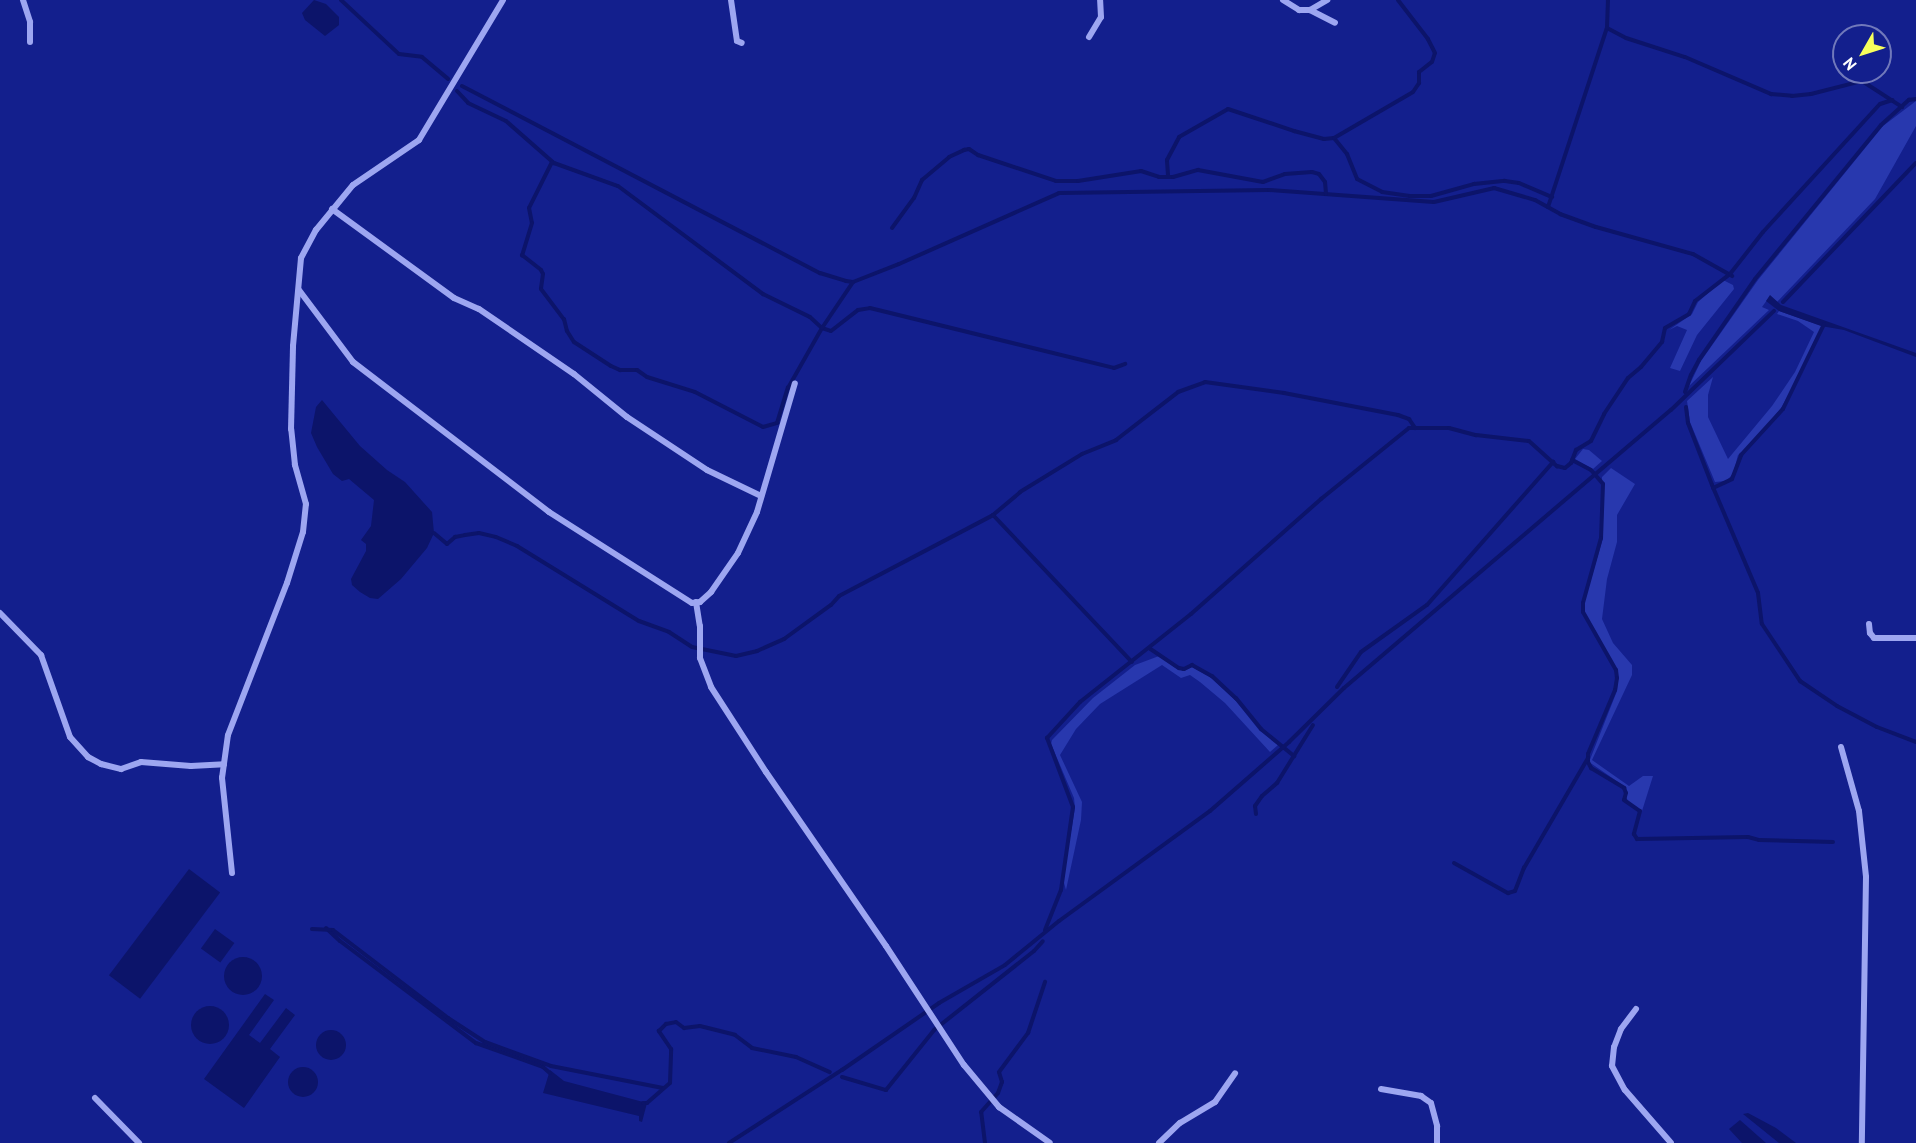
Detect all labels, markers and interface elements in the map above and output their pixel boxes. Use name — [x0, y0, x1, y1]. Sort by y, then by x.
north arrow — [1832, 24, 1892, 84]
text: N — [1838, 54, 1861, 74]

